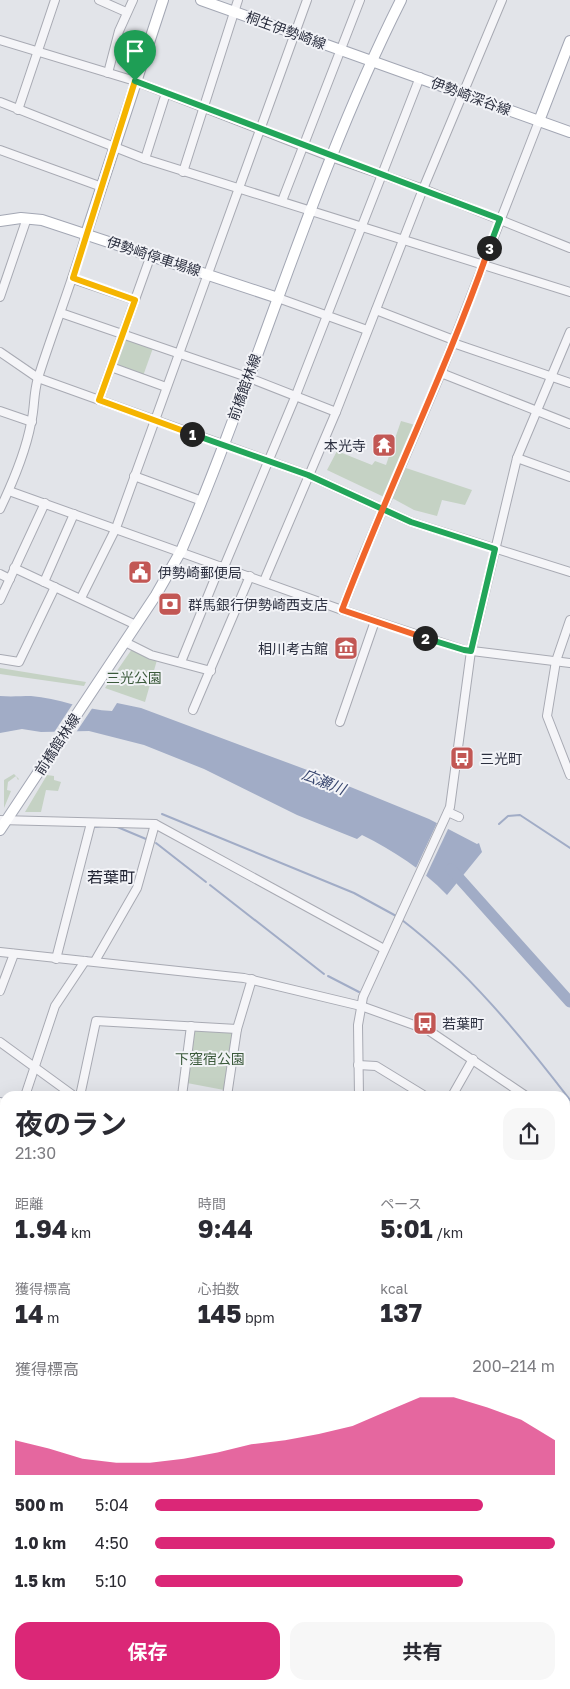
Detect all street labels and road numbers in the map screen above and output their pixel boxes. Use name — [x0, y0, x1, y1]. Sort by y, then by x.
street label: 桐生伊勢崎線 — [244, 8, 328, 52]
street label: 伊勢崎深谷線 — [429, 74, 513, 118]
street label: 伊勢崎停車場線 — [105, 233, 203, 279]
street label: 前橋館林線 — [224, 351, 264, 423]
street label: 前橋館林線 — [31, 710, 83, 778]

